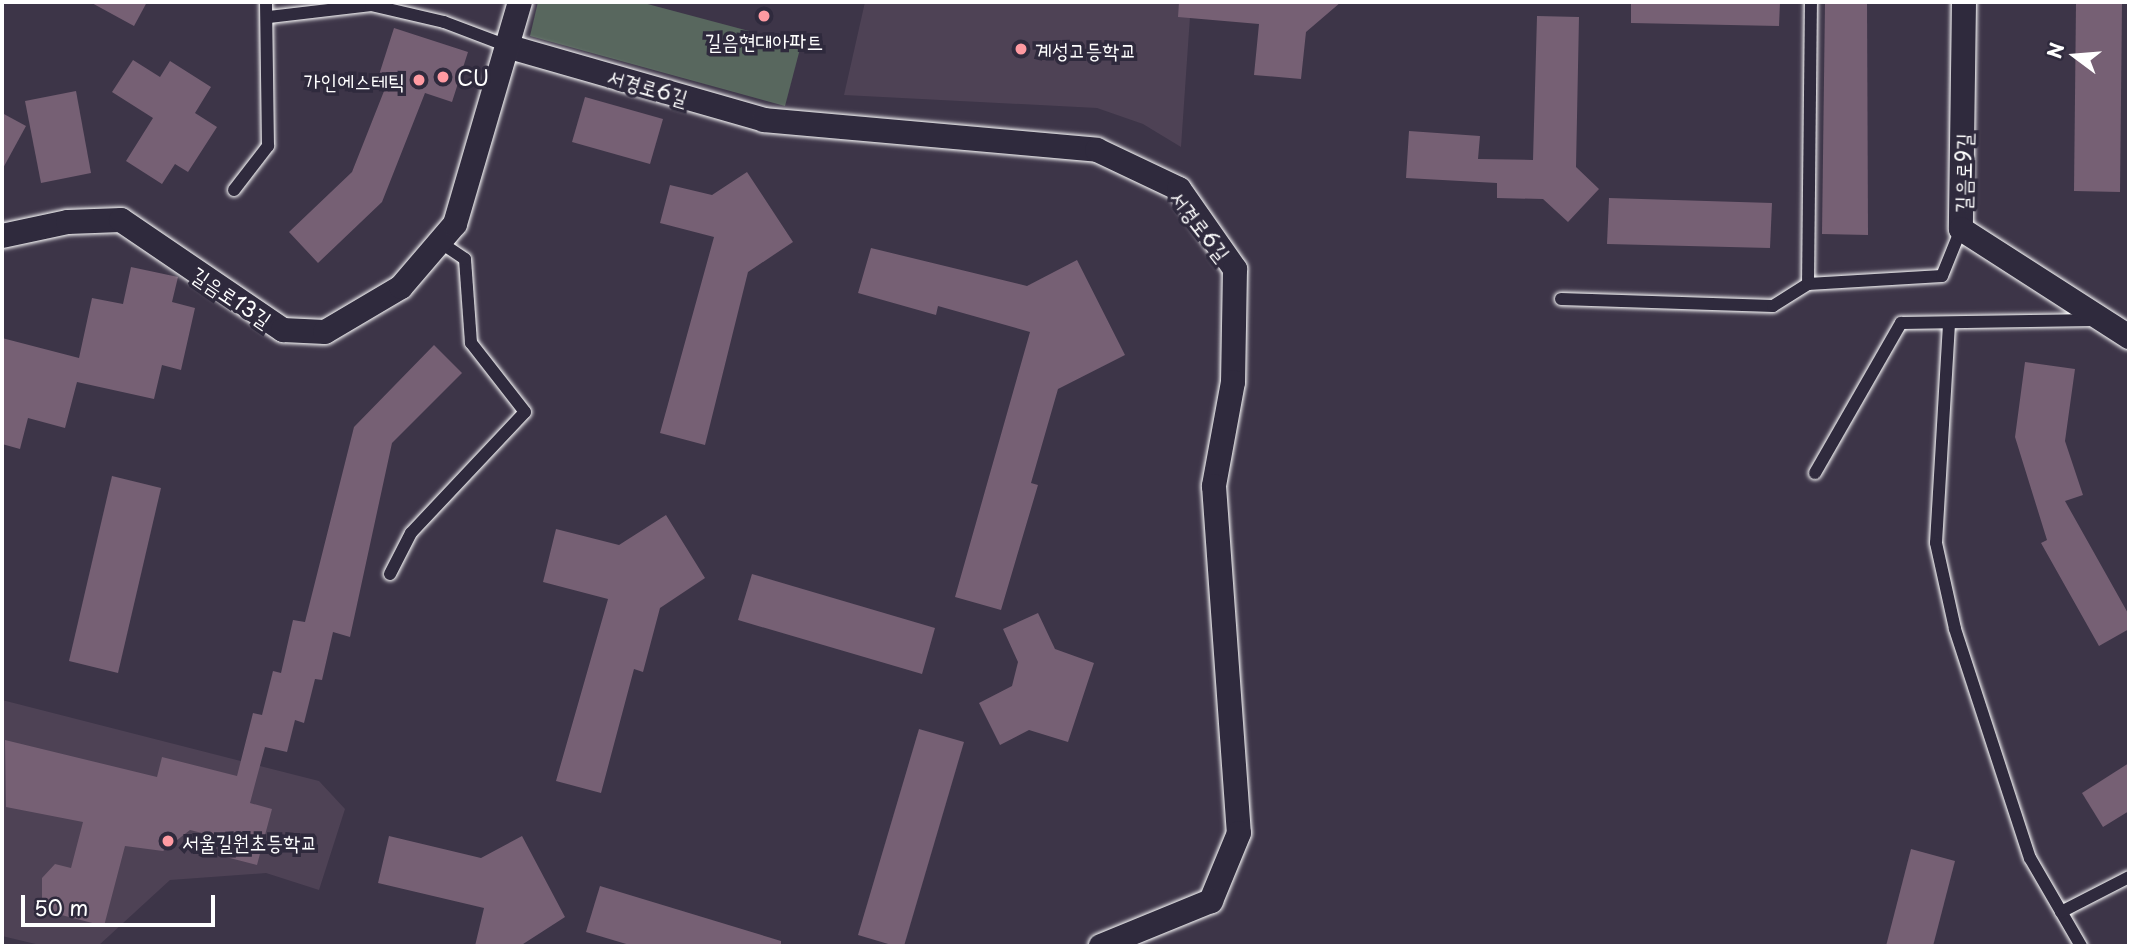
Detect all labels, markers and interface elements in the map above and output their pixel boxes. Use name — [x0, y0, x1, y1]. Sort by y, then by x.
marker: 길음현대아파트 — [756, 8, 772, 24]
north arrow — [2040, 21, 2110, 91]
place label: 길음현대아파트 — [705, 27, 823, 53]
place label: 계성고등학교 — [1035, 36, 1136, 62]
text: N — [2039, 39, 2070, 61]
marker: 계성고등학교 — [1013, 41, 1029, 57]
street label: 서경로6길 — [605, 63, 691, 109]
place label: CU — [457, 64, 489, 90]
place label: 가인에스테틱 — [304, 67, 405, 93]
marker: CU — [435, 69, 451, 85]
marker: 가인에스테틱 — [411, 72, 427, 88]
street label: 길음로9길 — [1949, 133, 1975, 213]
street label: 서경로6길 — [1166, 185, 1236, 265]
street label: 길음로13길 — [187, 260, 277, 332]
place label: 서울길원초등학교 — [182, 828, 317, 854]
marker: 서울길원초등학교 — [160, 833, 176, 849]
scale bar — [24, 881, 219, 925]
text: 50 m — [34, 891, 88, 923]

